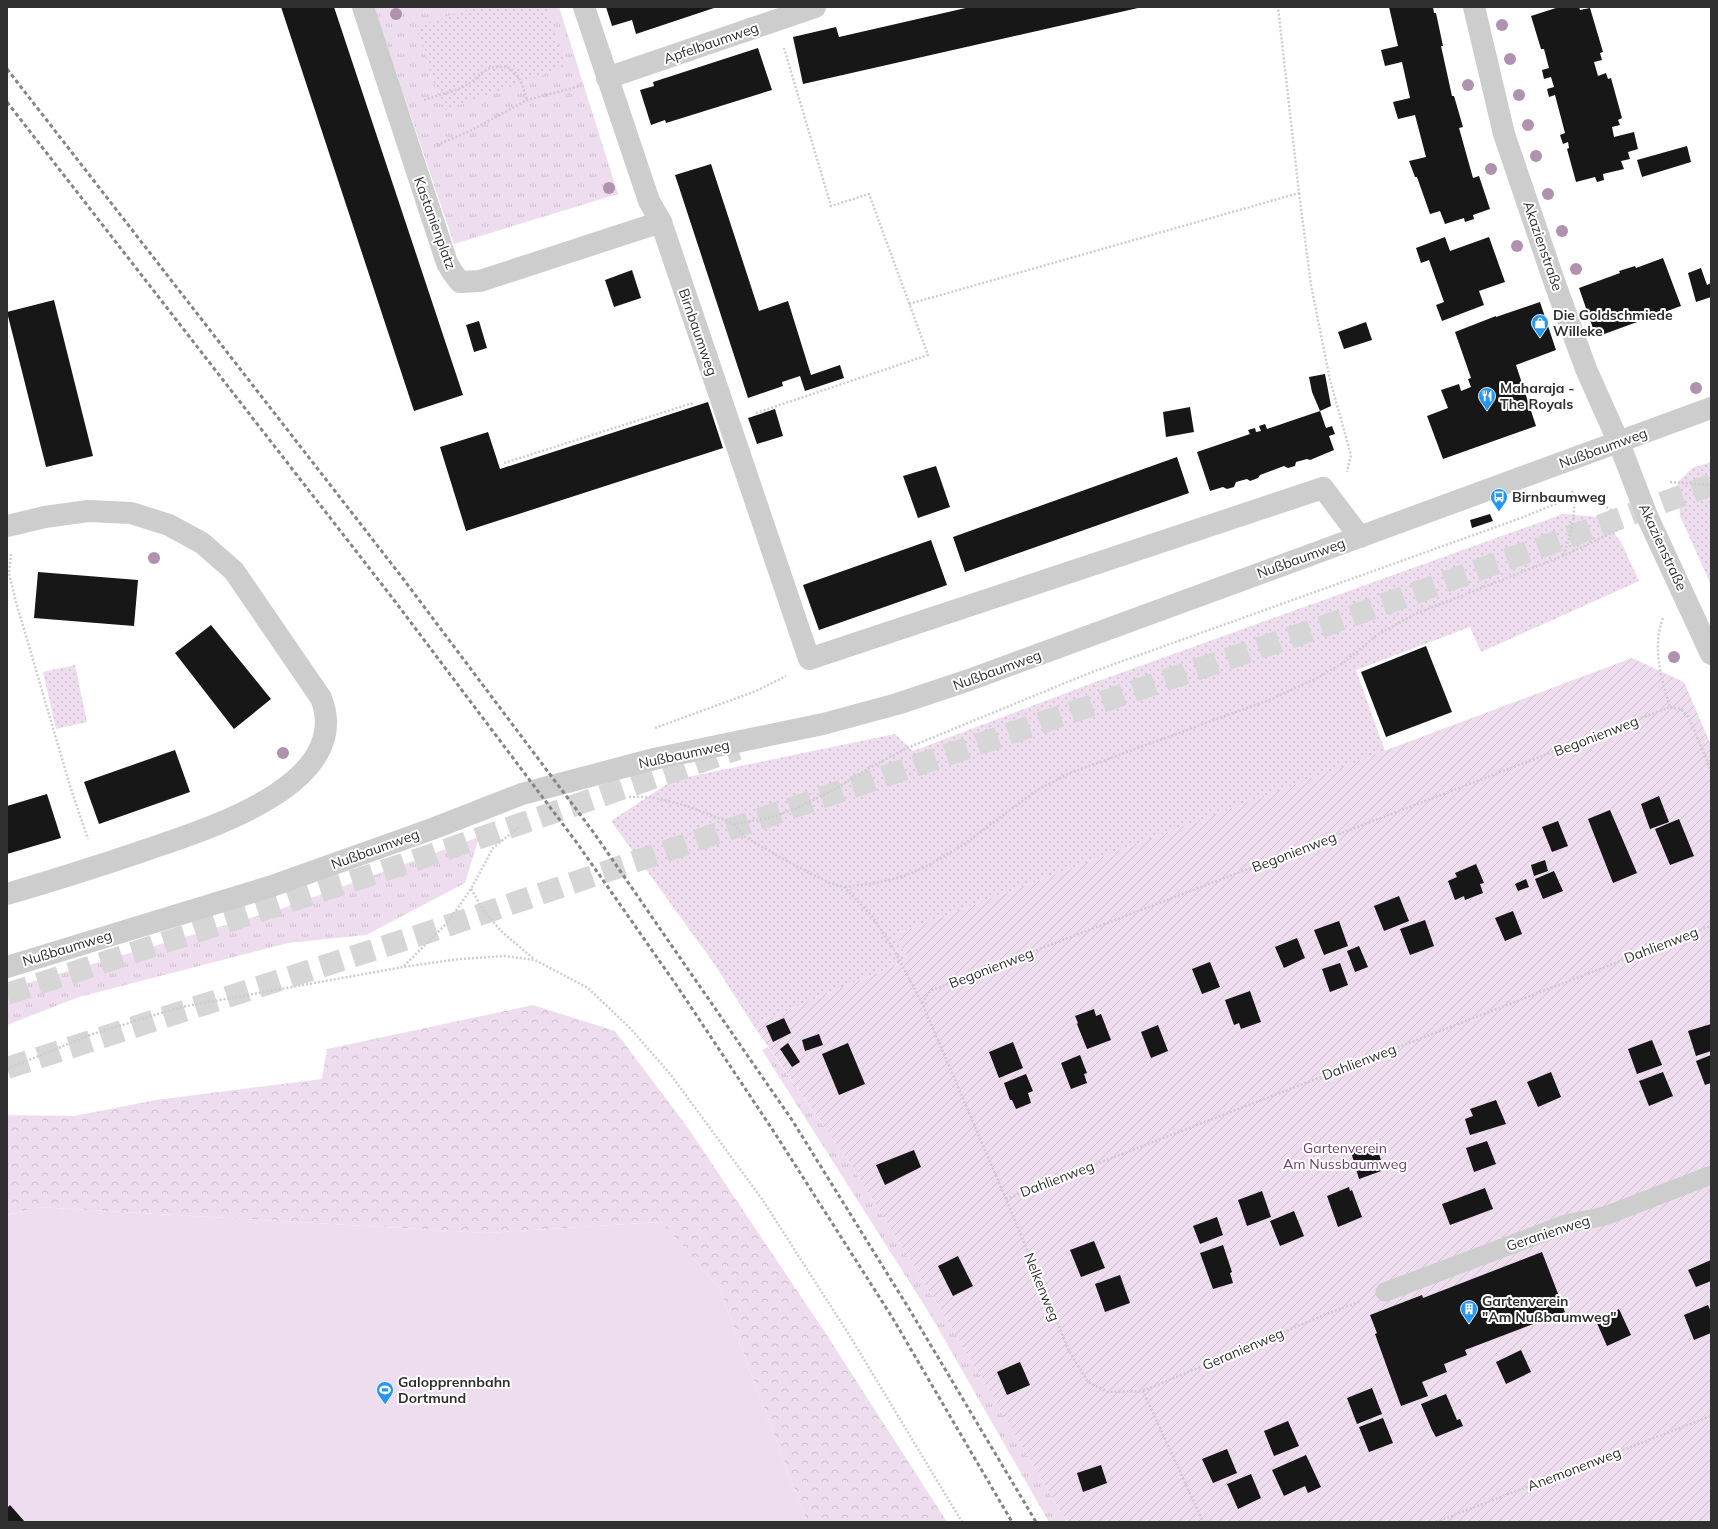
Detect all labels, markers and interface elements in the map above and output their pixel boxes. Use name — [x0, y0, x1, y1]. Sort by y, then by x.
street label: Apfelbaumweg — [661, 18, 761, 68]
street label: Kastanienplatz — [410, 174, 460, 272]
street label: Akazienstraße — [1519, 199, 1567, 293]
street label: Birnbaumweg — [675, 286, 721, 378]
place label: Die Goldschmiede Willeke — [1553, 306, 1673, 340]
shop icon: Die Goldschmiede Willeke — [1530, 313, 1550, 338]
place label: Maharaja - The Royals — [1500, 379, 1574, 413]
restaurant icon: Maharaja - The Royals — [1477, 386, 1497, 411]
street label: Nußbaumweg — [1556, 424, 1650, 472]
bus stop icon: Birnbaumweg — [1489, 487, 1509, 512]
place label: Birnbaumweg — [1512, 488, 1606, 506]
street label: Akazienstraße — [1635, 501, 1691, 593]
street label: Nußbaumweg — [1254, 534, 1348, 582]
street label: Nußbaumweg — [950, 646, 1044, 694]
street label: Begonienweg — [1551, 712, 1641, 760]
street label: Nußbaumweg — [637, 736, 731, 772]
street label: Nußbaumweg — [328, 825, 422, 873]
street label: Begonienweg — [1249, 828, 1339, 876]
street label: Dahlienweg — [1622, 923, 1700, 967]
street label: Nußbaumweg — [20, 926, 114, 970]
street label: Begonienweg — [946, 944, 1036, 992]
street label: Dahlienweg — [1320, 1040, 1398, 1084]
park label: Gartenverein Am Nussbaumweg — [1283, 1139, 1407, 1173]
street label: Dahlienweg — [1018, 1157, 1096, 1201]
street label: Geranienweg — [1504, 1211, 1592, 1255]
street label: Nelkenweg — [1020, 1250, 1064, 1324]
place label: Gartenverein "Am Nußbaumweg" — [1482, 1292, 1617, 1326]
building icon: Gartenverein "Am Nußbaumweg" — [1459, 1299, 1479, 1324]
street label: Geranienweg — [1200, 1324, 1286, 1374]
place label: Galopprennbahn Dortmund — [398, 1373, 511, 1407]
sports icon: Galopprennbahn Dortmund — [375, 1380, 395, 1405]
street label: Anemonenweg — [1525, 1443, 1623, 1495]

